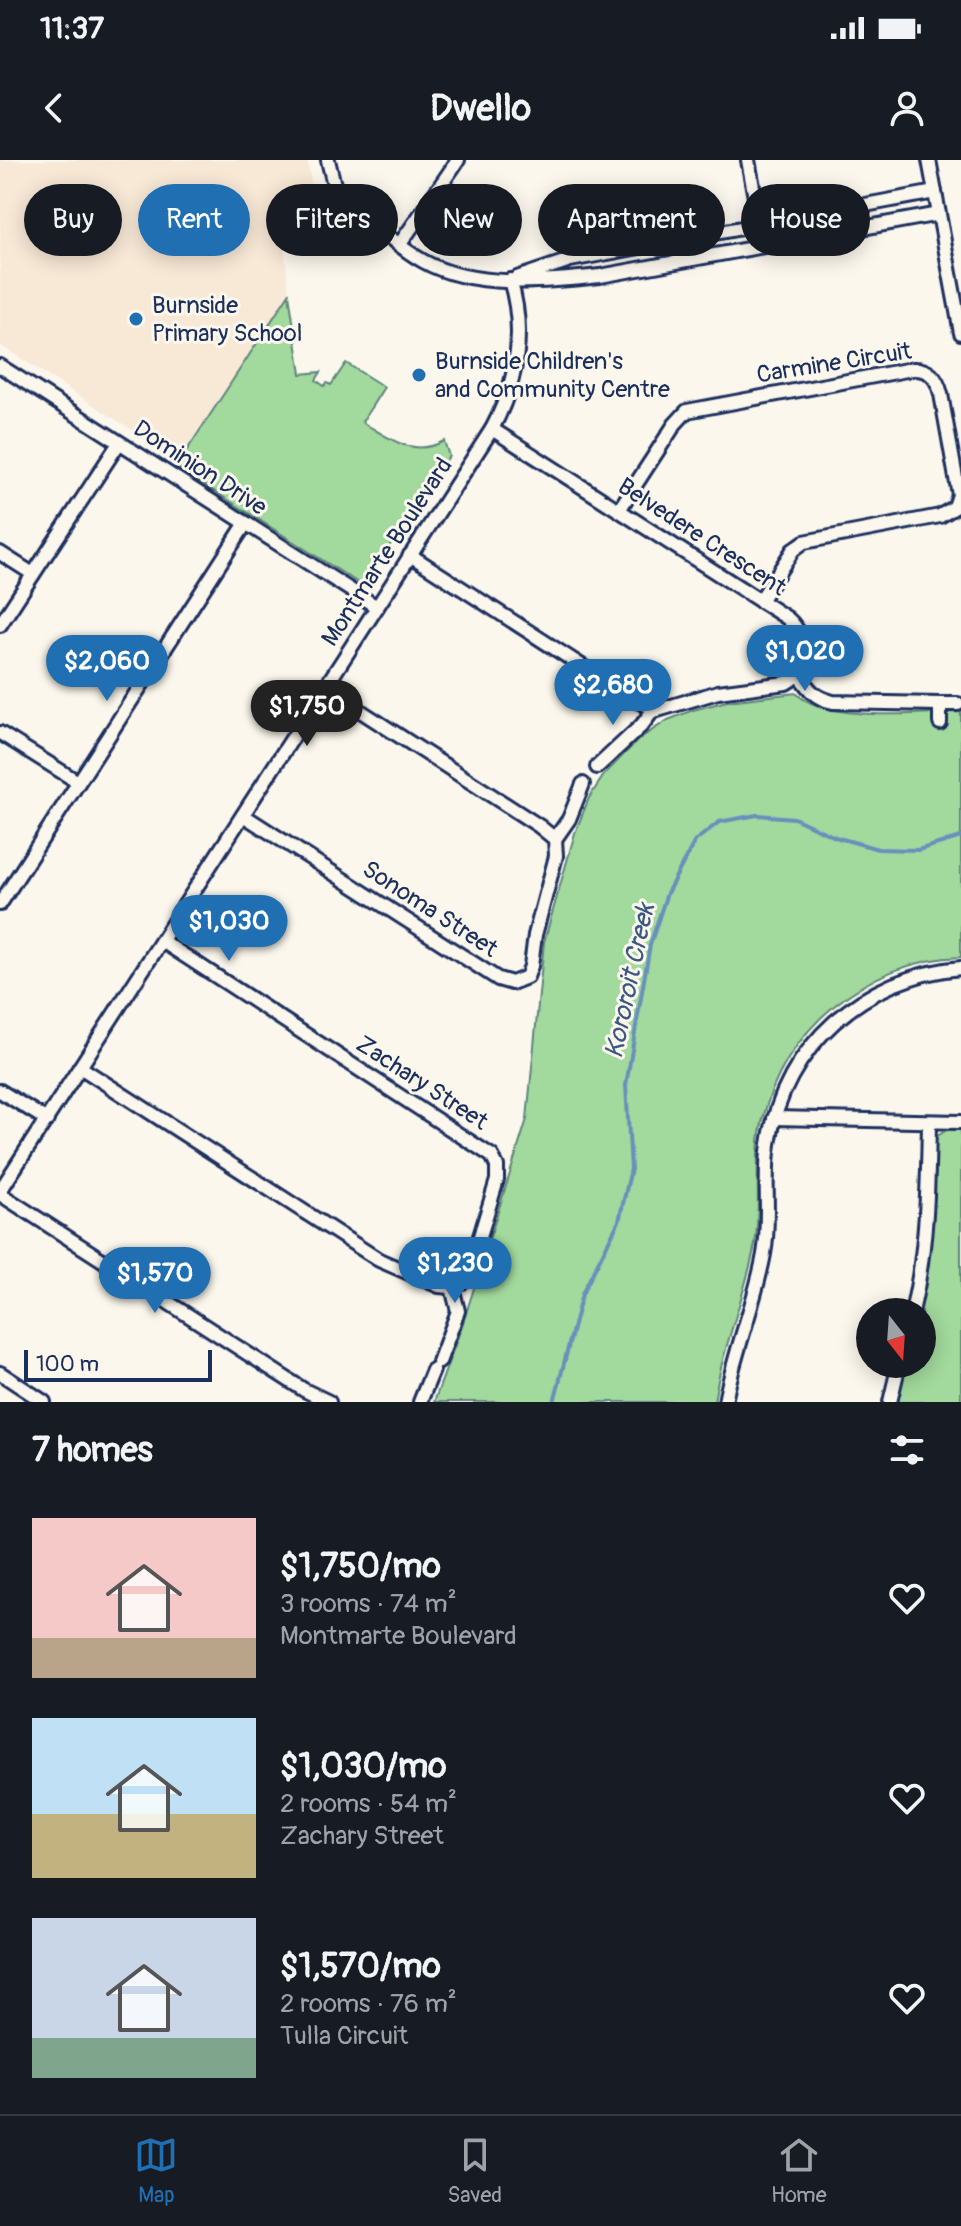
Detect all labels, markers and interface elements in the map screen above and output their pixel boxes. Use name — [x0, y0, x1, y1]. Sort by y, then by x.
text: 11:37 — [40, 10, 104, 47]
icon: back — [32, 86, 76, 130]
text: Dwello — [430, 86, 531, 131]
icon: person — [885, 86, 929, 130]
chip: Buy — [24, 184, 122, 256]
chip: Rent — [138, 184, 250, 256]
chip: Filters — [266, 184, 398, 256]
chip: New — [414, 184, 522, 256]
chip: Apartment — [538, 184, 725, 256]
chip: House — [741, 184, 870, 256]
place label: Burnside Primary School — [152, 291, 302, 348]
marker: Burnside Primary School — [127, 310, 145, 328]
street label: Carmine Circuit — [755, 336, 914, 390]
place label: Burnside Children's and Community Centre — [435, 347, 670, 404]
marker: Burnside Children's and Community Centre — [410, 366, 428, 384]
street label: Dominion Drive — [128, 414, 272, 522]
street label: Montmarte Boulevard — [315, 452, 459, 652]
street label: Belvedere Crescent — [612, 472, 792, 602]
pin: $1,020 — [740, 625, 870, 693]
pin: $2,060 — [42, 635, 172, 703]
text: $1,020 — [765, 635, 845, 667]
text: $2,060 — [64, 645, 150, 677]
pin: $2,680 — [548, 659, 678, 727]
text: $2,680 — [572, 669, 654, 701]
pin: $1,750 — [242, 680, 372, 748]
text: $1,750 — [269, 690, 345, 722]
street label: Sonoma Street — [357, 854, 503, 964]
pin: $1,030 — [164, 895, 294, 963]
water label: Kororoit Creek — [598, 899, 662, 1061]
text: $1,030 — [189, 905, 269, 937]
street label: Zachary Street — [351, 1030, 494, 1137]
pin: $1,230 — [390, 1237, 520, 1305]
pin: $1,570 — [90, 1247, 220, 1315]
text: $1,230 — [417, 1247, 493, 1279]
text: $1,570 — [117, 1257, 193, 1289]
north arrow — [856, 1298, 936, 1378]
map controls — [856, 1298, 936, 1378]
scale bar — [24, 1346, 212, 1382]
text: 100 m — [36, 1350, 99, 1378]
icon: filters — [885, 1428, 929, 1472]
text: 7 homes — [32, 1429, 153, 1472]
text: $1,750/mo — [280, 1545, 441, 1588]
icon: home — [96, 1550, 192, 1646]
icon: heart — [885, 1576, 929, 1620]
text: 3 rooms · 74 m² — [280, 1588, 457, 1620]
text: Montmarte Boulevard — [280, 1620, 517, 1652]
text: $1,030/mo — [280, 1745, 446, 1788]
icon: home — [96, 1750, 192, 1846]
icon: heart — [885, 1776, 929, 1820]
text: 2 rooms · 54 m² — [280, 1788, 457, 1820]
text: Zachary Street — [280, 1820, 444, 1852]
text: $1,570/mo — [280, 1945, 441, 1988]
icon: home — [96, 1950, 192, 2046]
icon: heart — [885, 1976, 929, 2020]
text: 2 rooms · 76 m² — [280, 1988, 457, 2020]
text: Tulla Circuit — [280, 2020, 408, 2052]
tab: Map — [134, 2133, 178, 2209]
tab: Saved — [447, 2133, 502, 2209]
tab: Home — [771, 2133, 826, 2209]

